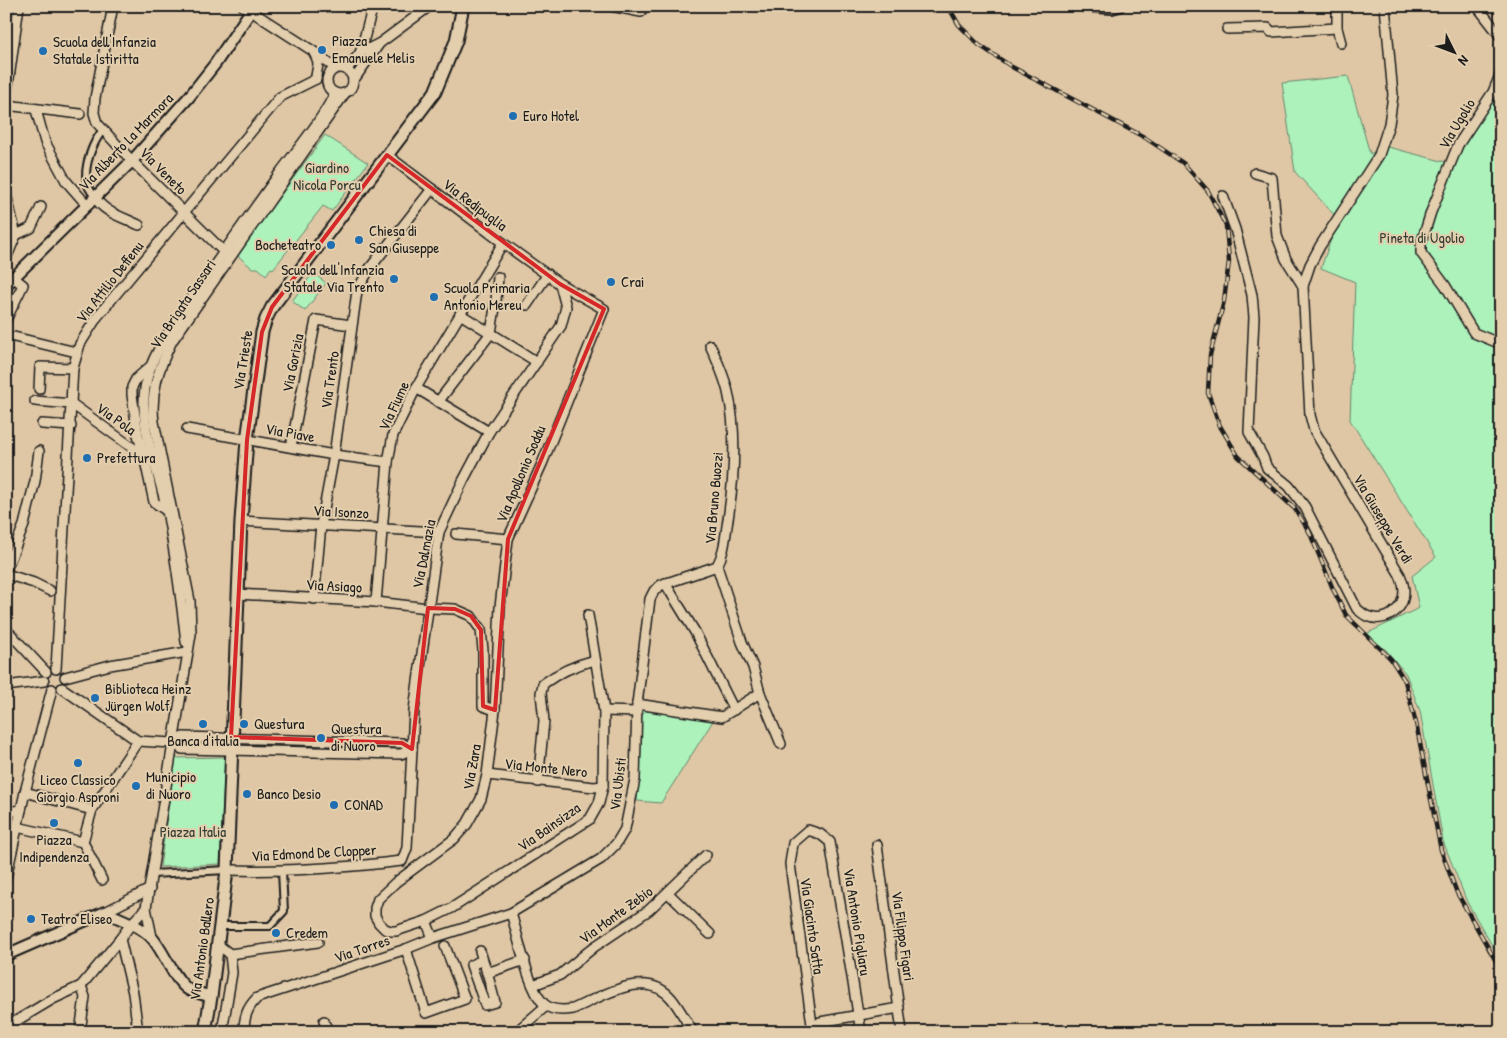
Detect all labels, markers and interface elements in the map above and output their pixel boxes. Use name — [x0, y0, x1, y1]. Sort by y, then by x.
north arrow — [1430, 28, 1480, 78]
place label: Piazza Emanuele Melis — [332, 30, 415, 68]
place label: Scuola dell'Infanzia Statale Istiritta — [53, 31, 156, 69]
marker: Piazza Emanuele Melis — [316, 44, 328, 56]
marker: Scuola dell'Infanzia Statale Istiritta — [37, 45, 49, 57]
text: N — [1454, 52, 1474, 71]
street label: Via Alberto La Marmora — [73, 88, 178, 195]
street label: Via Ugolio — [1433, 95, 1480, 153]
place label: Euro Hotel — [523, 105, 579, 126]
marker: Euro Hotel — [507, 110, 519, 122]
street label: Via Veneto — [135, 142, 192, 199]
park label: Giardino Nicola Porcu — [293, 157, 361, 195]
street label: Via Redipuglia — [439, 174, 512, 236]
place label: Chiesa di San Giuseppe — [369, 220, 439, 258]
park label: Pineta di Ugolio — [1380, 227, 1464, 248]
place label: Bocheteatro — [255, 234, 321, 255]
marker: Chiesa di San Giuseppe — [353, 234, 365, 246]
street label: Via Attilio Deffenu — [71, 236, 148, 327]
marker: Bocheteatro — [325, 239, 337, 251]
street label: Via Brigata Sassari — [145, 255, 220, 353]
place label: Scuola dell'Infanzia Statale Via Trento — [281, 259, 384, 297]
place label: Crai — [621, 271, 644, 292]
marker: Scuola dell'Infanzia Statale Via Trento — [388, 273, 400, 285]
marker: Crai — [605, 276, 617, 288]
place label: Scuola Primaria Antonio Mereu — [444, 277, 530, 315]
marker: Scuola Primaria Antonio Mereu — [428, 291, 440, 303]
street label: Via Trieste — [227, 329, 258, 391]
street label: Via Gorizia — [277, 332, 308, 394]
street label: Via Trento — [315, 350, 344, 410]
street label: Via Fiume — [373, 378, 414, 434]
street label: Via Pola — [92, 397, 141, 440]
street label: Via Piave — [264, 418, 316, 447]
street label: Via Apollonio Soddu — [491, 422, 550, 526]
place label: Prefettura — [97, 447, 155, 468]
street label: Via Bruno Buozzi — [699, 451, 728, 545]
marker: Prefettura — [81, 452, 93, 464]
street label: Via Giuseppe Verdi — [1348, 470, 1418, 567]
street label: Via Isonzo — [313, 500, 369, 523]
street label: Via Dalmazia — [407, 517, 441, 590]
street label: Via Asiago — [305, 574, 363, 597]
place label: Biblioteca Heinz Jürgen Wolf — [105, 678, 192, 716]
marker: Biblioteca Heinz Jürgen Wolf — [89, 692, 101, 704]
place label: Questura — [254, 713, 305, 734]
marker: Banca d'italia — [197, 718, 209, 730]
marker: Questura — [238, 718, 250, 730]
place label: Questura di Nuoro — [331, 718, 382, 756]
place label: Banca d'italia — [167, 730, 239, 751]
marker: Questura di Nuoro — [315, 732, 327, 744]
street label: Via Zara — [457, 742, 486, 792]
street label: Via Monte Nero — [504, 753, 589, 782]
street label: Via Ubisti — [604, 756, 631, 812]
marker: Liceo Classico Giorgio Asproni — [72, 757, 84, 769]
place label: Municipio di Nuoro — [146, 766, 196, 804]
place label: Liceo Classico Giorgio Asproni — [36, 769, 120, 807]
marker: Municipio di Nuoro — [130, 780, 142, 792]
place label: Banco Desio — [257, 783, 321, 804]
marker: Banco Desio — [241, 788, 253, 800]
place label: CONAD — [344, 794, 384, 815]
street label: Via Bainsizza — [513, 797, 585, 856]
marker: CONAD — [328, 799, 340, 811]
marker: Piazza Indipendenza — [48, 817, 60, 829]
park label: Piazza Italia — [160, 821, 226, 842]
place label: Piazza Indipendenza — [19, 829, 89, 867]
street label: Via Edmond De Clopper — [251, 839, 377, 866]
street label: Via Antonio Pigliaru — [839, 867, 876, 977]
street label: Via Giacinto Satta — [795, 876, 830, 976]
street label: Via Monte Zebio — [574, 881, 657, 949]
street label: Via Filippo Figari — [887, 890, 920, 982]
street label: Via Antonio Ballero — [184, 896, 219, 1002]
place label: Teatro Eliseo — [41, 908, 112, 929]
marker: Teatro Eliseo — [25, 913, 37, 925]
place label: Credem — [286, 922, 328, 943]
marker: Credem — [270, 927, 282, 939]
street label: Via Torres — [331, 929, 393, 968]

